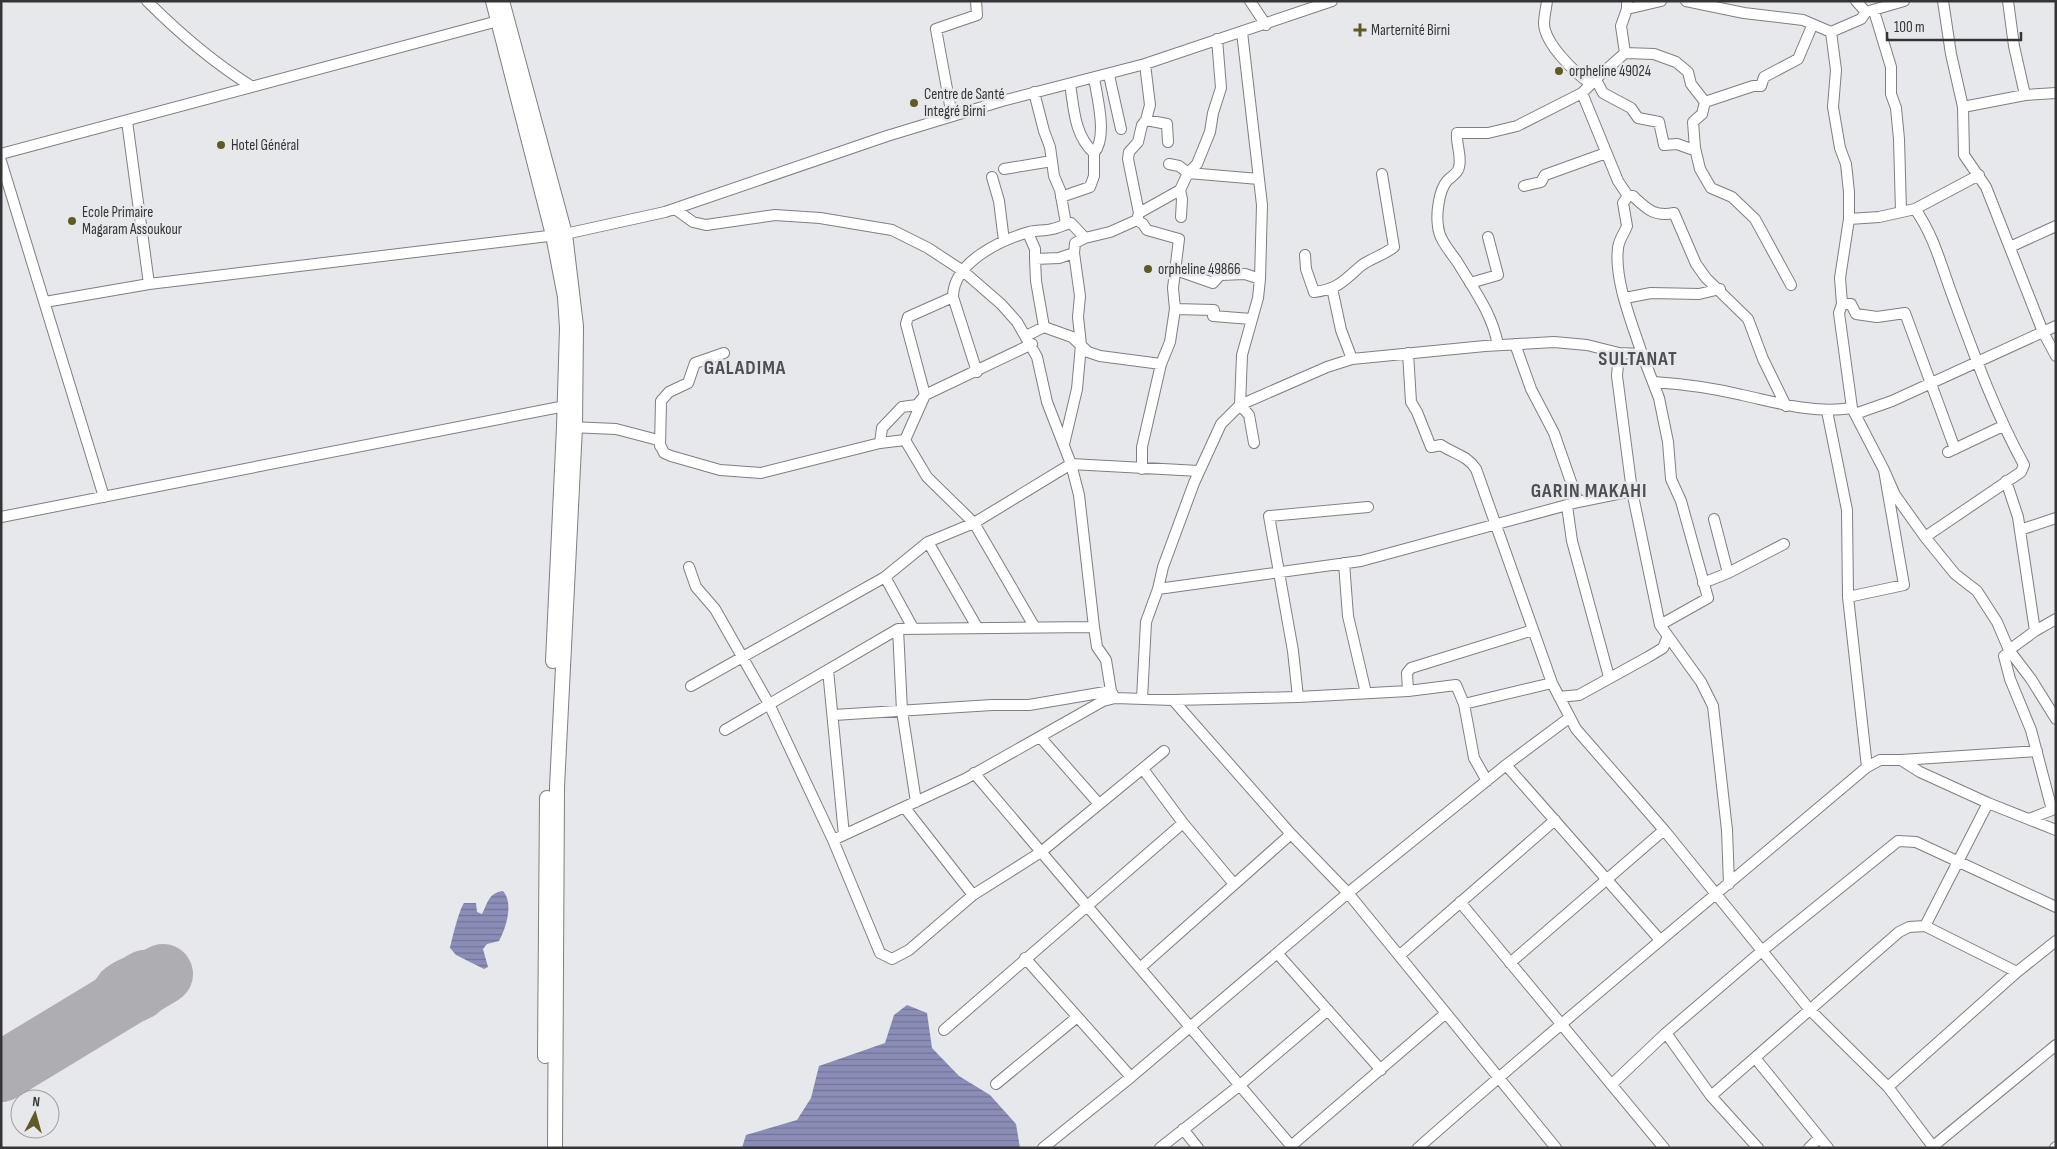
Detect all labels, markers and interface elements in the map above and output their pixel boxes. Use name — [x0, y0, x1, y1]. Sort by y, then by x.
scale bar — [1887, 10, 2021, 42]
text: 100 m — [1894, 18, 1925, 37]
place label: Marternité Birni — [1371, 21, 1450, 40]
marker: Marternité Birni — [1353, 23, 1367, 37]
place label: orpheline 49024 — [1569, 62, 1651, 81]
marker: orpheline 49024 — [1553, 65, 1565, 77]
place label: Centre de Santé Integré Birni — [924, 85, 1005, 121]
marker: Centre de Santé Integré Birni — [908, 97, 920, 109]
place label: Hotel Général — [231, 136, 299, 155]
marker: Hotel Général — [215, 139, 227, 151]
place label: Ecole Primaire Magaram Assoukour — [82, 203, 183, 239]
marker: Ecole Primaire Magaram Assoukour — [66, 215, 78, 227]
place label: orpheline 49866 — [1158, 260, 1241, 279]
marker: orpheline 49866 — [1142, 263, 1154, 275]
district label: SULTANAT — [1598, 347, 1678, 371]
district label: GALADIMA — [704, 356, 786, 380]
district label: GARIN MAKAHI — [1531, 479, 1647, 503]
north arrow — [10, 1089, 60, 1139]
text: N — [32, 1093, 41, 1110]

